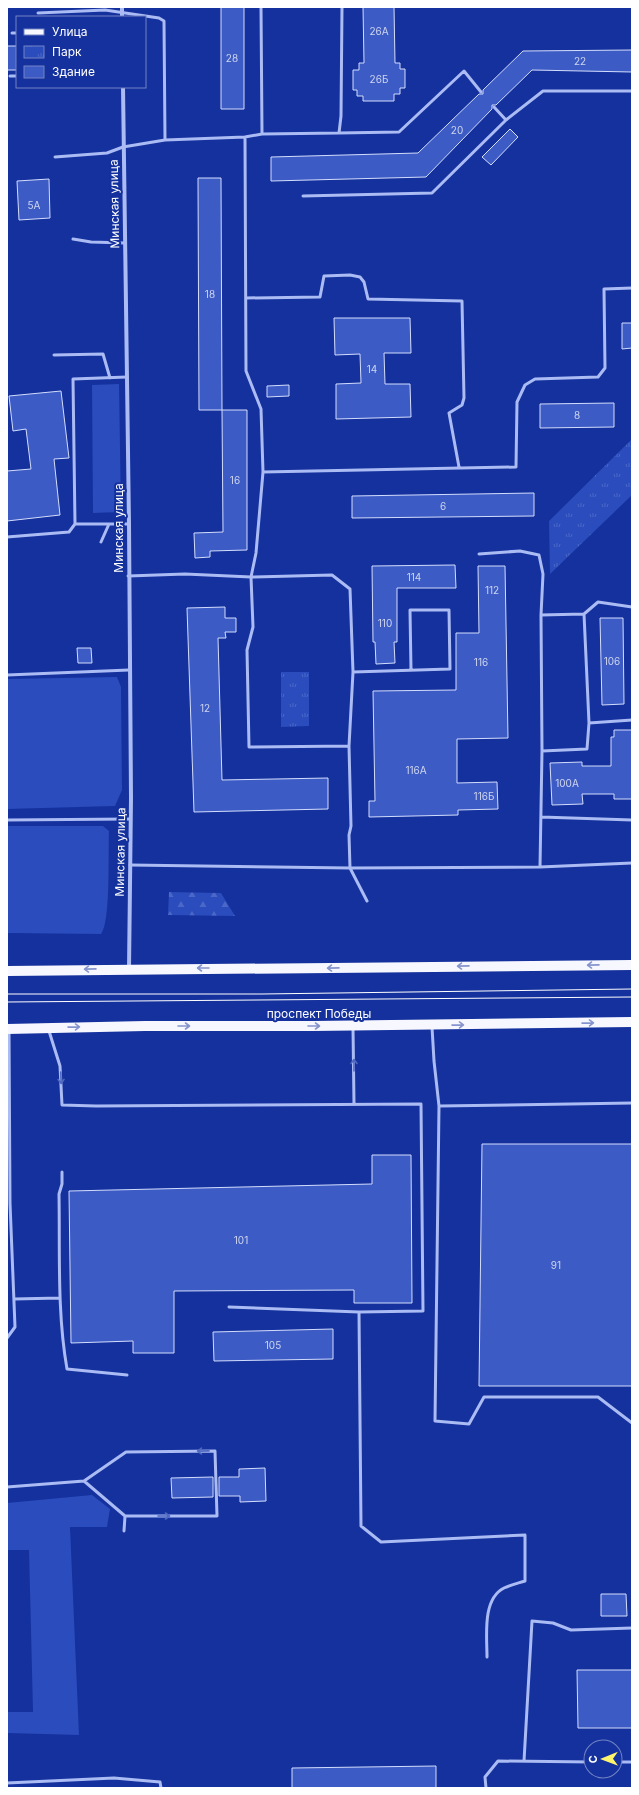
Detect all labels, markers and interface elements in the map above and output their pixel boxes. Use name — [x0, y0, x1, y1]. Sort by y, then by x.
legend — [16, 16, 146, 88]
text: Улица — [52, 24, 87, 39]
house number: 26А — [369, 25, 389, 37]
text: Парк — [52, 44, 82, 59]
house number: 28 — [226, 52, 238, 64]
house number: 22 — [574, 55, 586, 67]
text: Здание — [52, 64, 95, 79]
house number: 26Б — [370, 73, 388, 85]
house number: 20 — [451, 124, 463, 136]
street label: Минская улица — [106, 159, 122, 249]
house number: 5А — [28, 199, 41, 211]
house number: 18 — [205, 288, 215, 300]
house number: 14 — [367, 363, 377, 375]
house number: 8 — [574, 409, 580, 421]
house number: 16 — [230, 474, 240, 486]
street label: Минская улица — [111, 483, 126, 573]
house number: 6 — [440, 500, 446, 512]
house number: 114 — [407, 571, 421, 583]
house number: 112 — [485, 584, 499, 596]
house number: 110 — [378, 617, 392, 629]
house number: 106 — [604, 655, 620, 667]
house number: 116 — [474, 656, 488, 668]
house number: 12 — [200, 702, 210, 714]
house number: 116А — [405, 764, 427, 776]
house number: 100А — [555, 777, 579, 789]
house number: 116Б — [474, 790, 494, 802]
street label: Минская улица — [112, 807, 128, 897]
one-way arrow — [587, 961, 600, 969]
one-way arrow — [457, 962, 470, 970]
one-way arrow — [197, 964, 210, 972]
one-way arrow — [327, 964, 340, 972]
one-way arrow — [84, 965, 97, 973]
street label: проспект Победы — [267, 1006, 371, 1021]
one-way arrow — [581, 1019, 594, 1027]
one-way arrow — [451, 1021, 464, 1028]
one-way arrow — [177, 1022, 190, 1030]
one-way arrow — [307, 1022, 320, 1030]
one-way arrow — [67, 1023, 80, 1031]
one-way arrow — [350, 1059, 358, 1072]
one-way arrow — [57, 1071, 64, 1084]
house number: 101 — [234, 1234, 248, 1246]
house number: 91 — [551, 1259, 561, 1271]
house number: 105 — [265, 1339, 281, 1351]
one-way arrow — [197, 1447, 210, 1455]
one-way arrow — [157, 1512, 170, 1520]
north arrow — [583, 1739, 623, 1779]
text: С — [586, 1755, 600, 1763]

